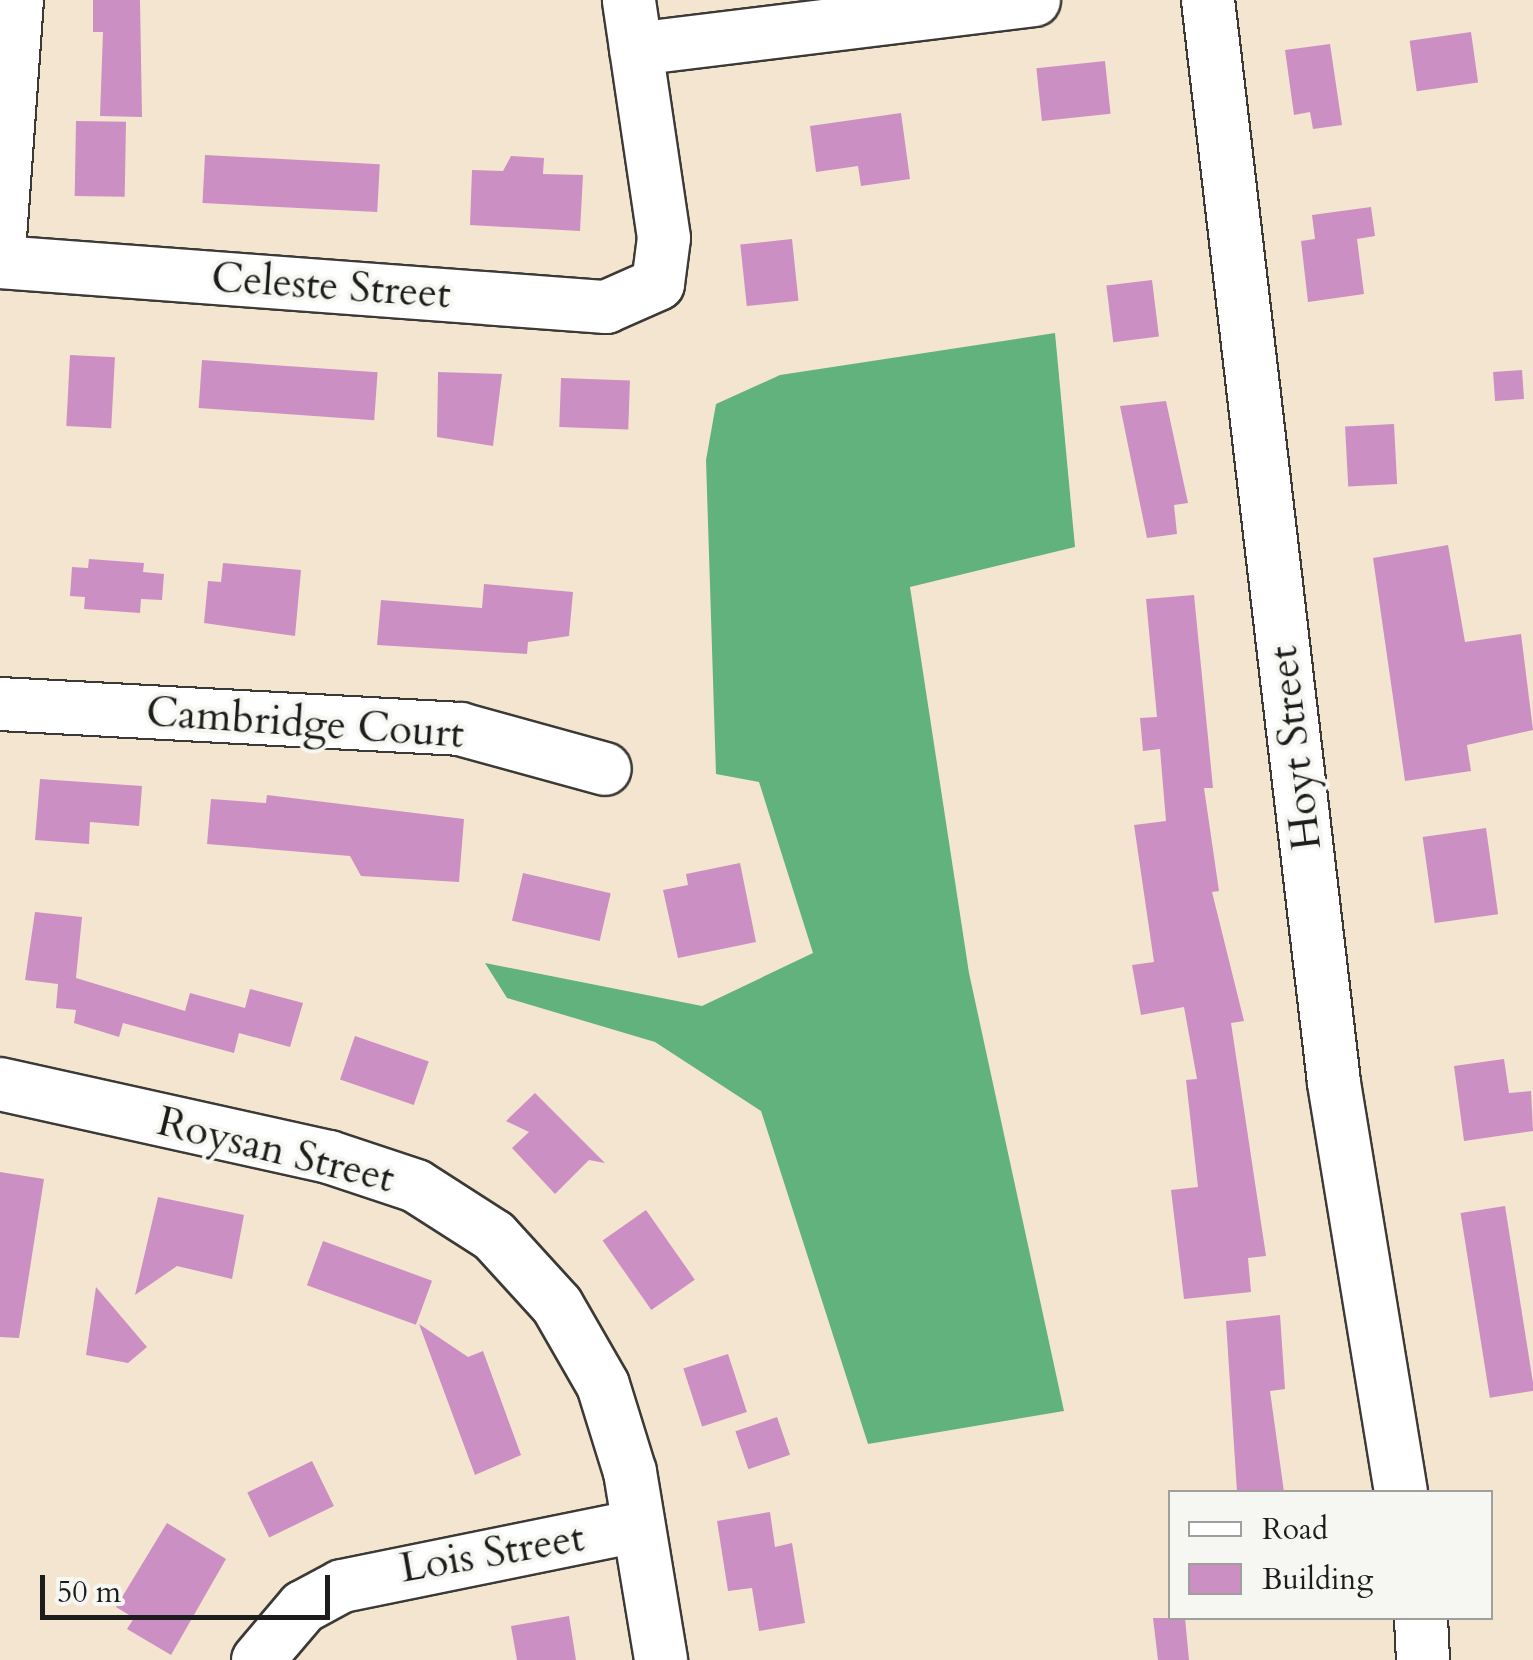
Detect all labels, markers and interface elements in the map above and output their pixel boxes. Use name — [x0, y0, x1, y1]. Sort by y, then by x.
street label: Celeste Street — [210, 253, 452, 319]
street label: Hoyt Street — [1257, 643, 1333, 853]
street label: Cambridge Court — [145, 687, 465, 759]
street label: Roysan Street — [152, 1096, 400, 1204]
legend — [1168, 1490, 1493, 1620]
text: Road — [1262, 1509, 1328, 1550]
street label: Lois Street — [396, 1512, 588, 1594]
scale bar — [45, 1555, 335, 1617]
text: Building — [1262, 1559, 1373, 1600]
text: 50 m — [57, 1572, 121, 1613]

